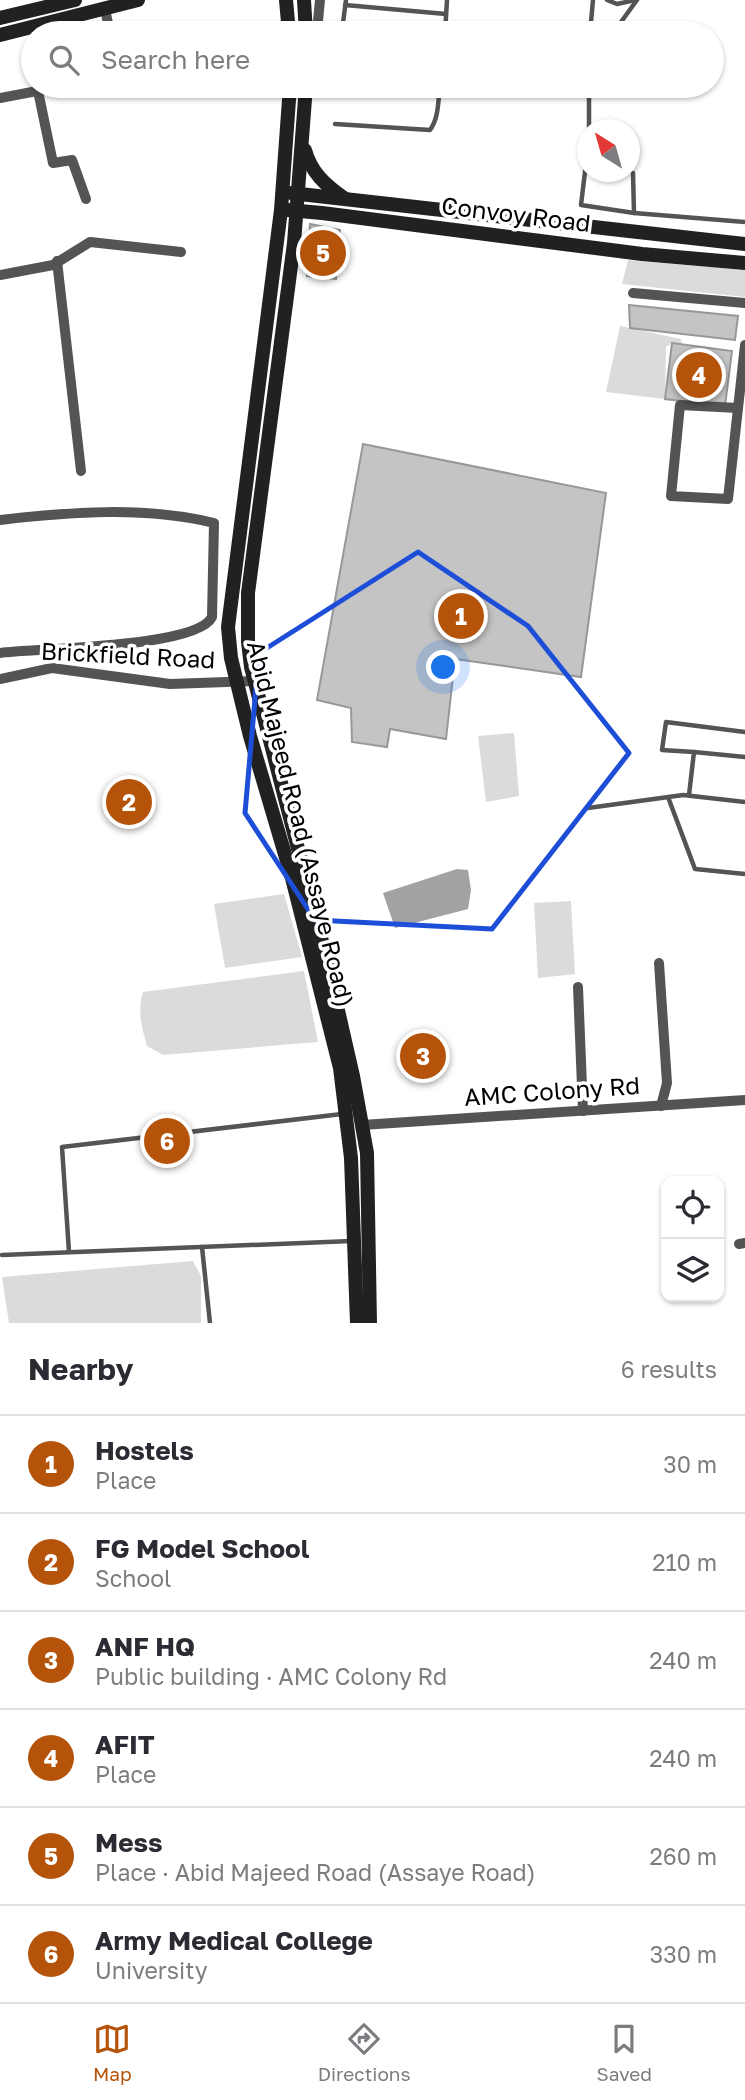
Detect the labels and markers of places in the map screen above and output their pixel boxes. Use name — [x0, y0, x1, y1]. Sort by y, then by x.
pin: 5 — [300, 227, 346, 279]
pin: 4 — [676, 349, 722, 401]
pin: 1 — [438, 590, 484, 642]
pin: 2 — [106, 776, 152, 828]
pin: 3 — [400, 1030, 446, 1082]
pin: 6 — [144, 1115, 190, 1167]

